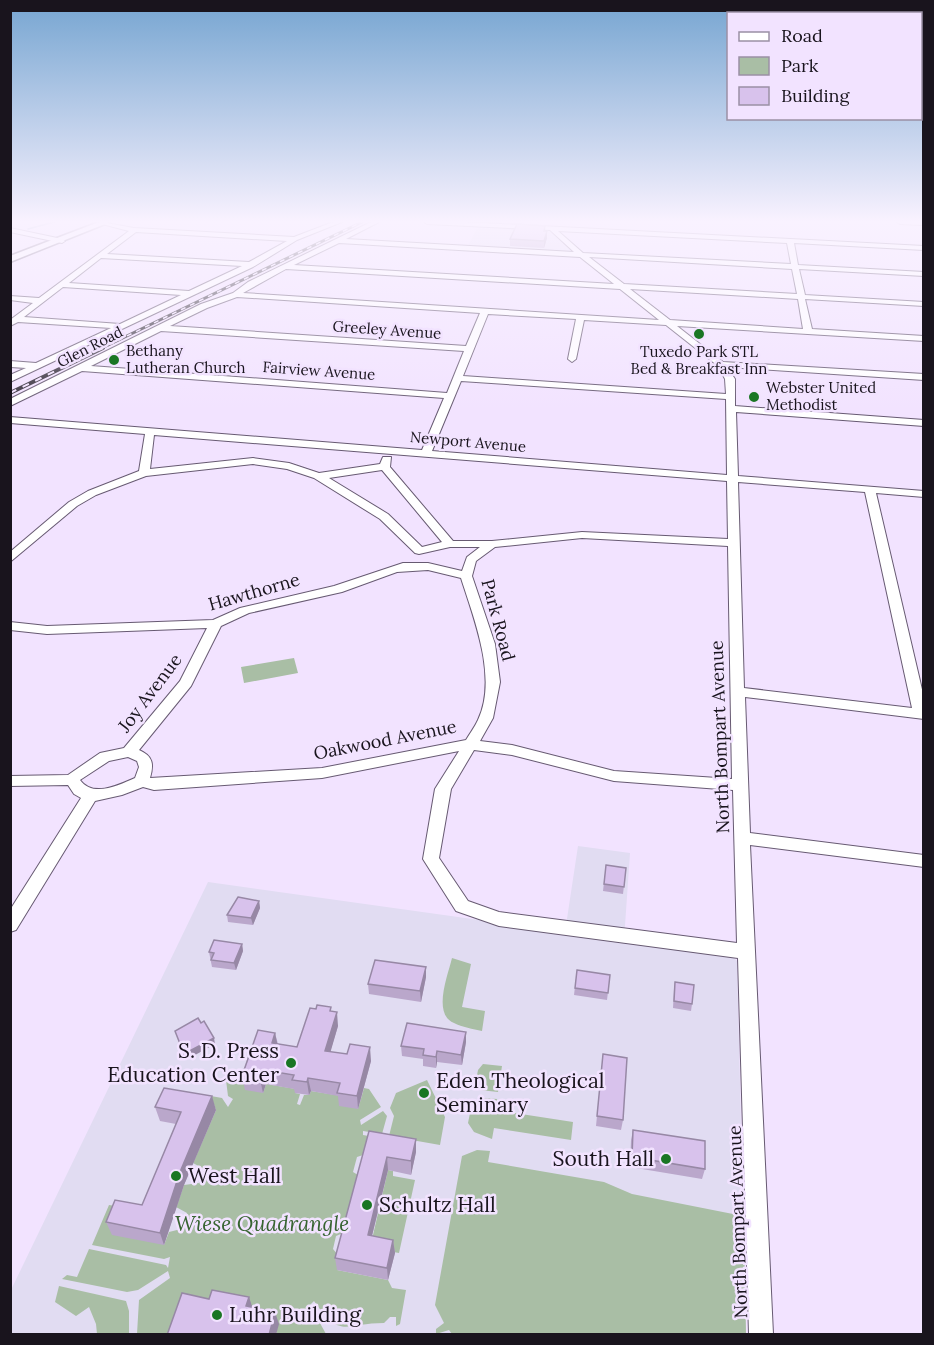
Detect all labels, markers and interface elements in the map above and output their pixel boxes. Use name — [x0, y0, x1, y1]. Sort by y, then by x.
legend — [727, 12, 922, 120]
text: Road — [781, 24, 823, 47]
text: Park — [781, 54, 819, 77]
text: Building — [781, 84, 851, 107]
street label: Greeley Avenue — [332, 316, 442, 343]
street label: Glen Road — [54, 322, 126, 371]
marker: Tuxedo Park STL Bed & Breakfast Inn — [692, 327, 706, 341]
place label: Bethany Lutheran Church — [126, 341, 246, 377]
place label: Tuxedo Park STL Bed & Breakfast Inn — [631, 342, 767, 378]
marker: Bethany Lutheran Church — [107, 353, 121, 367]
street label: Fairview Avenue — [262, 357, 376, 384]
place label: Webster United Methodist — [766, 378, 876, 414]
marker: Webster United Methodist — [747, 390, 761, 404]
street label: Newport Avenue — [409, 427, 527, 456]
street label: Hawthorne — [205, 567, 302, 616]
street label: Park Road — [477, 576, 521, 664]
street label: North Bompart Avenue — [705, 640, 734, 834]
street label: Joy Avenue — [112, 649, 187, 737]
street label: Oakwood Avenue — [311, 714, 459, 765]
place label: S. D. Press Education Center — [107, 1037, 279, 1088]
marker: S. D. Press Education Center — [284, 1056, 298, 1070]
place label: Eden Theological Seminary — [436, 1067, 605, 1118]
marker: Eden Theological Seminary — [417, 1086, 431, 1100]
street label: North Bompart Avenue — [723, 1125, 752, 1319]
place label: South Hall — [553, 1145, 654, 1172]
marker: South Hall — [659, 1152, 673, 1166]
place label: West Hall — [188, 1162, 281, 1189]
marker: West Hall — [169, 1169, 183, 1183]
place label: Schultz Hall — [379, 1191, 496, 1218]
marker: Schultz Hall — [360, 1198, 374, 1212]
park label: Wiese Quadrangle — [175, 1210, 349, 1237]
place label: Luhr Building — [229, 1301, 361, 1328]
marker: Luhr Building — [210, 1308, 224, 1322]

